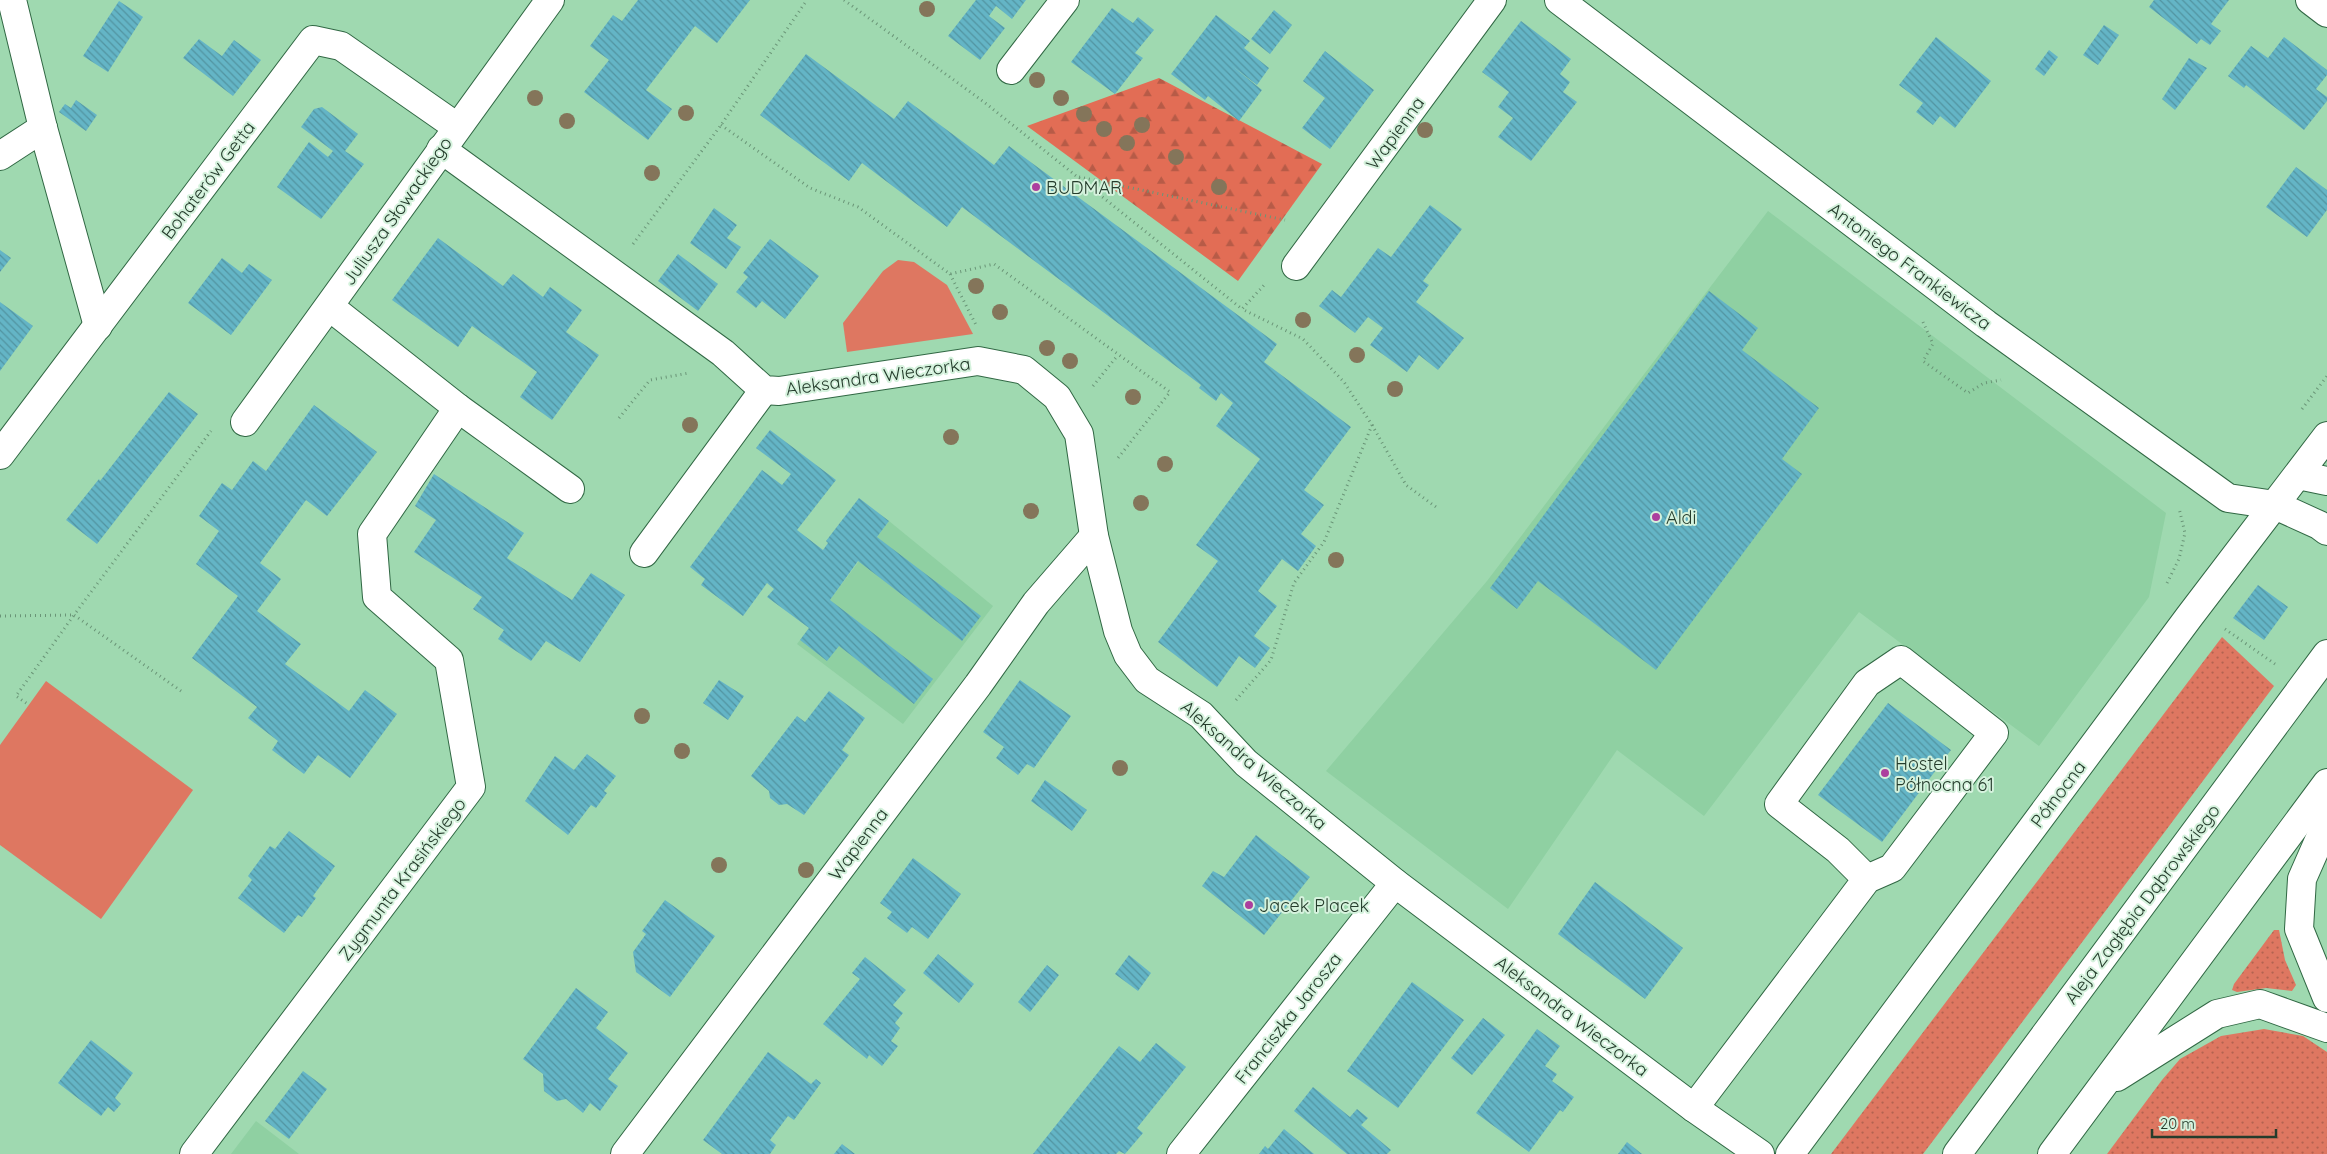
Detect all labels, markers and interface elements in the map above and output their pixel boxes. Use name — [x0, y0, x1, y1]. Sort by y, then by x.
street label: Wapienna — [1361, 92, 1429, 174]
street label: Bohaterów Getta — [156, 116, 260, 244]
street label: Juliusza Słowackiego — [337, 132, 457, 290]
place label: BUDMAR — [1046, 176, 1122, 199]
marker: BUDMAR — [1030, 181, 1042, 193]
street label: Antoniego Frankiewicza — [1824, 197, 1996, 335]
street label: Aleksandra Wieczorka — [784, 352, 972, 400]
place label: Aldi — [1666, 506, 1696, 529]
marker: Aldi — [1650, 511, 1662, 523]
street label: Aleksandra Wieczorka — [1176, 695, 1332, 835]
place label: Hostel Północna 61 — [1895, 752, 1994, 796]
street label: Północna — [2025, 756, 2091, 832]
marker: Hostel Północna 61 — [1879, 767, 1891, 779]
street label: Zygmunta Krasińskiego — [333, 793, 471, 965]
street label: Aleja Zagłębia Dąbrowskiego — [2059, 799, 2225, 1009]
street label: Wapienna — [823, 803, 893, 885]
place label: Jacek Placek — [1259, 894, 1369, 917]
marker: Jacek Placek — [1243, 899, 1255, 911]
street label: Franciszka Jarosza — [1230, 948, 1346, 1088]
street label: Aleksandra Wieczorka — [1491, 951, 1653, 1081]
scale bar — [2152, 1106, 2276, 1138]
text: 20 m — [2160, 1114, 2195, 1133]

